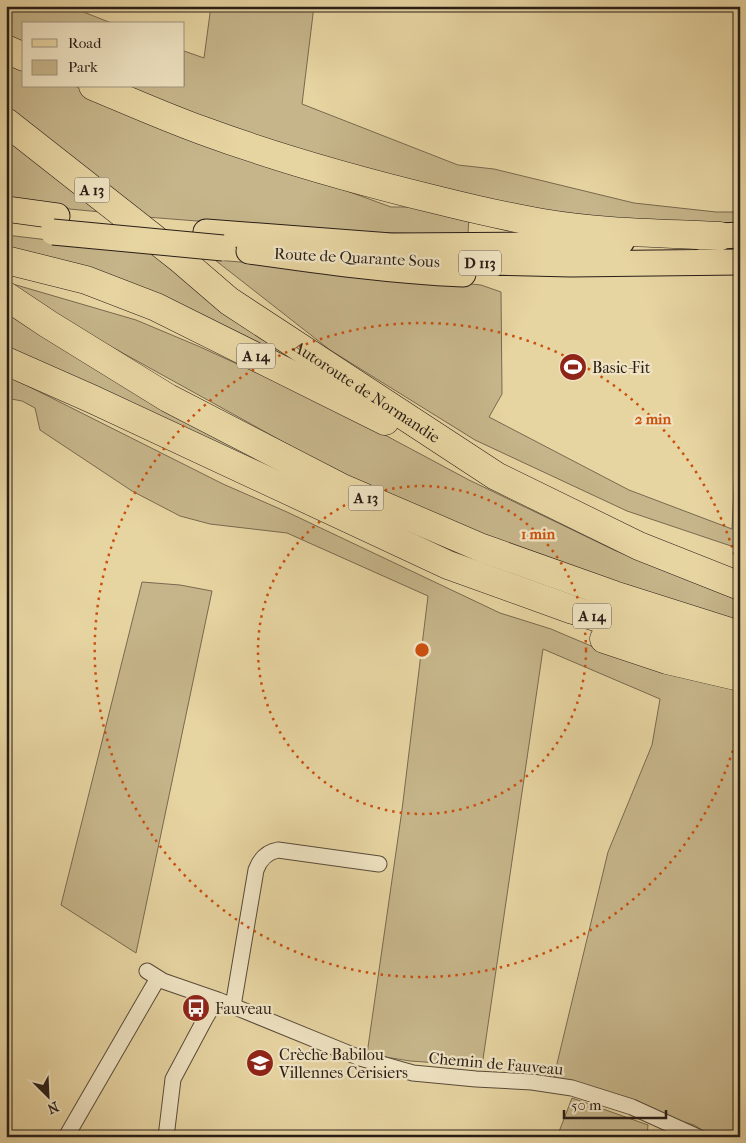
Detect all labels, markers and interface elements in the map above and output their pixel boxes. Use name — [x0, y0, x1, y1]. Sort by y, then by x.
legend — [22, 22, 185, 88]
text: Road — [68, 34, 102, 52]
text: Park — [68, 58, 98, 76]
road number: A 13 — [74, 178, 110, 202]
street label: Route de Quarante Sous — [274, 244, 440, 271]
road number: D 113 — [459, 250, 501, 276]
street label: Autoroute de Normandie — [289, 336, 444, 447]
road number: A 14 — [237, 344, 275, 368]
sports icon: Basic-Fit — [558, 352, 588, 382]
place label: Basic-Fit — [592, 358, 651, 377]
text: 2 min — [635, 410, 672, 428]
road number: A 13 — [348, 486, 384, 510]
text: 1 min — [521, 525, 555, 543]
road number: A 14 — [573, 604, 611, 628]
centre of rings — [413, 641, 431, 659]
bus stop icon: Fauveau — [181, 993, 211, 1023]
place label: Fauveau — [215, 999, 272, 1018]
place label: Crèche Babilou Villennes Cerisiers — [278, 1045, 408, 1082]
school or university icon: Crèche Babilou Villennes Cerisiers — [245, 1048, 275, 1078]
street label: Chemin de Fauveau — [428, 1048, 564, 1079]
north arrow — [22, 1070, 72, 1120]
scale bar — [564, 1088, 666, 1120]
text: 50 m — [571, 1096, 602, 1114]
text: N — [44, 1097, 61, 1117]

